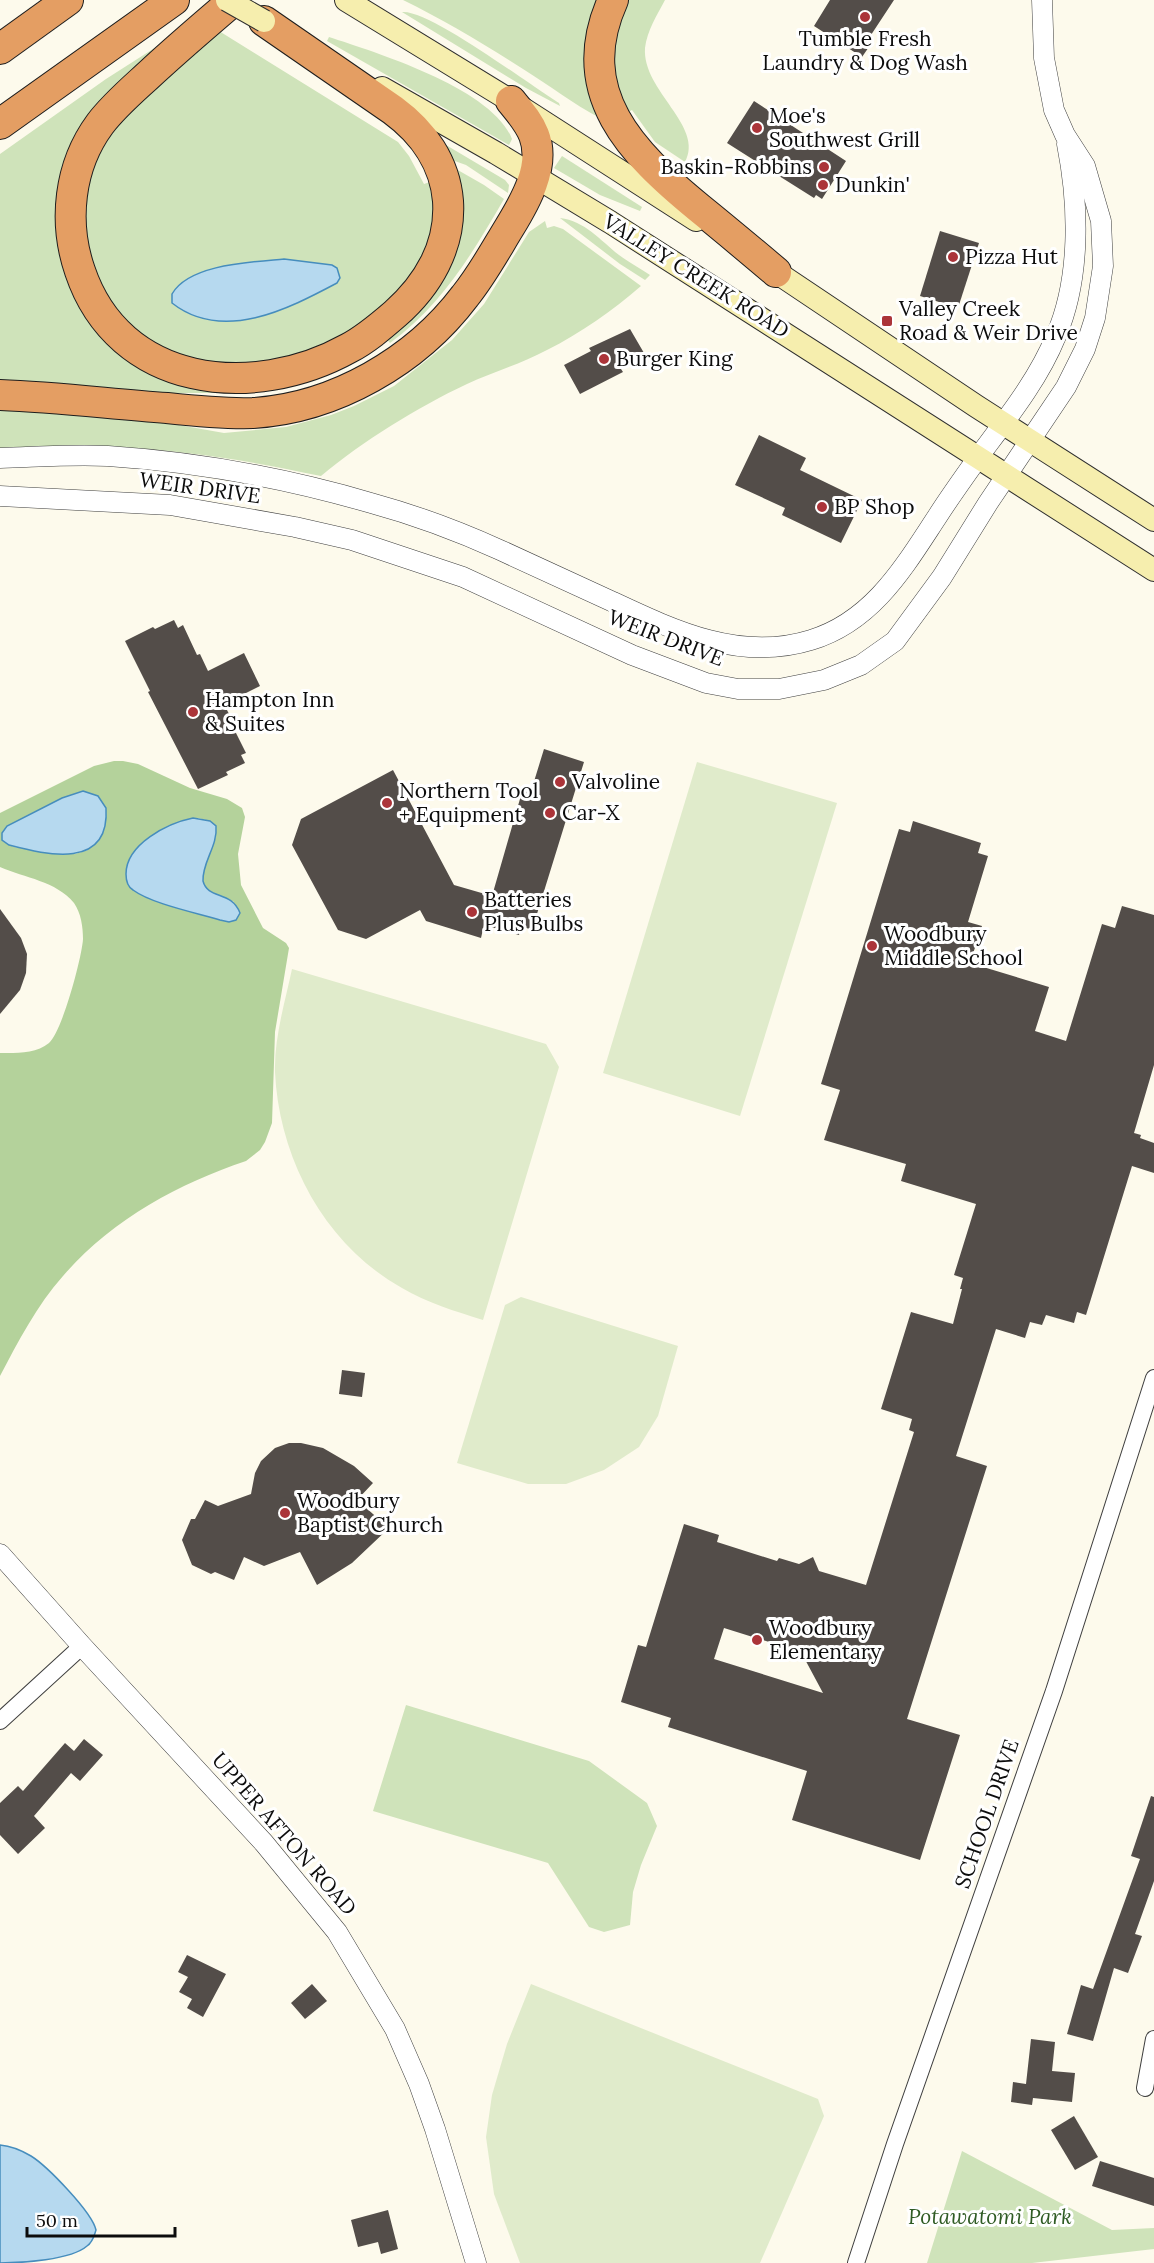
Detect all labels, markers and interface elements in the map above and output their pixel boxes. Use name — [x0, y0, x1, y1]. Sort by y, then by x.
marker: Tumble Fresh Laundry & Dog Wash — [858, 10, 872, 24]
place label: Tumble Fresh Laundry & Dog Wash — [762, 25, 968, 76]
place label: Moe's Southwest Grill — [769, 102, 920, 153]
marker: Moe's Southwest Grill — [750, 121, 764, 135]
place label: Baskin-Robbins — [660, 153, 812, 180]
marker: Baskin-Robbins — [817, 160, 831, 174]
place label: Dunkin' — [835, 171, 910, 198]
marker: Dunkin' — [816, 178, 830, 192]
street label: VALLEY CREEK ROAD — [597, 207, 794, 344]
place label: Pizza Hut — [965, 243, 1059, 270]
marker: Pizza Hut — [946, 250, 960, 264]
place label: Valley Creek Road & Weir Drive — [898, 295, 1078, 346]
marker: Valley Creek Road & Weir Drive — [880, 314, 894, 328]
place label: Burger King — [616, 345, 733, 372]
marker: Burger King — [597, 352, 611, 366]
street label: WEIR DRIVE — [138, 466, 262, 509]
place label: BP Shop — [834, 493, 914, 520]
marker: BP Shop — [815, 500, 829, 514]
street label: WEIR DRIVE — [604, 603, 728, 672]
place label: Hampton Inn & Suites — [205, 686, 335, 737]
marker: Hampton Inn & Suites — [186, 705, 200, 719]
place label: Valvoline — [571, 768, 660, 795]
marker: Valvoline — [553, 775, 567, 789]
place label: Northern Tool + Equipment — [399, 777, 538, 828]
marker: Northern Tool + Equipment — [380, 796, 394, 810]
place label: Car-X — [562, 799, 620, 826]
marker: Car-X — [543, 806, 557, 820]
place label: Batteries Plus Bulbs — [484, 886, 583, 937]
marker: Batteries Plus Bulbs — [465, 905, 479, 919]
place label: Woodbury Middle School — [884, 920, 1023, 971]
marker: Woodbury Middle School — [865, 939, 879, 953]
place label: Woodbury Baptist Church — [297, 1487, 443, 1538]
marker: Woodbury Baptist Church — [278, 1506, 292, 1520]
place label: Woodbury Elementary — [769, 1614, 881, 1665]
marker: Woodbury Elementary — [750, 1633, 764, 1647]
street label: SCHOOL DRIVE — [948, 1736, 1025, 1892]
street label: UPPER AFTON ROAD — [206, 1747, 363, 1921]
scale bar — [27, 2200, 176, 2238]
park label: Potawatomi Park — [908, 2203, 1072, 2230]
text: 50 m — [36, 2209, 78, 2232]

